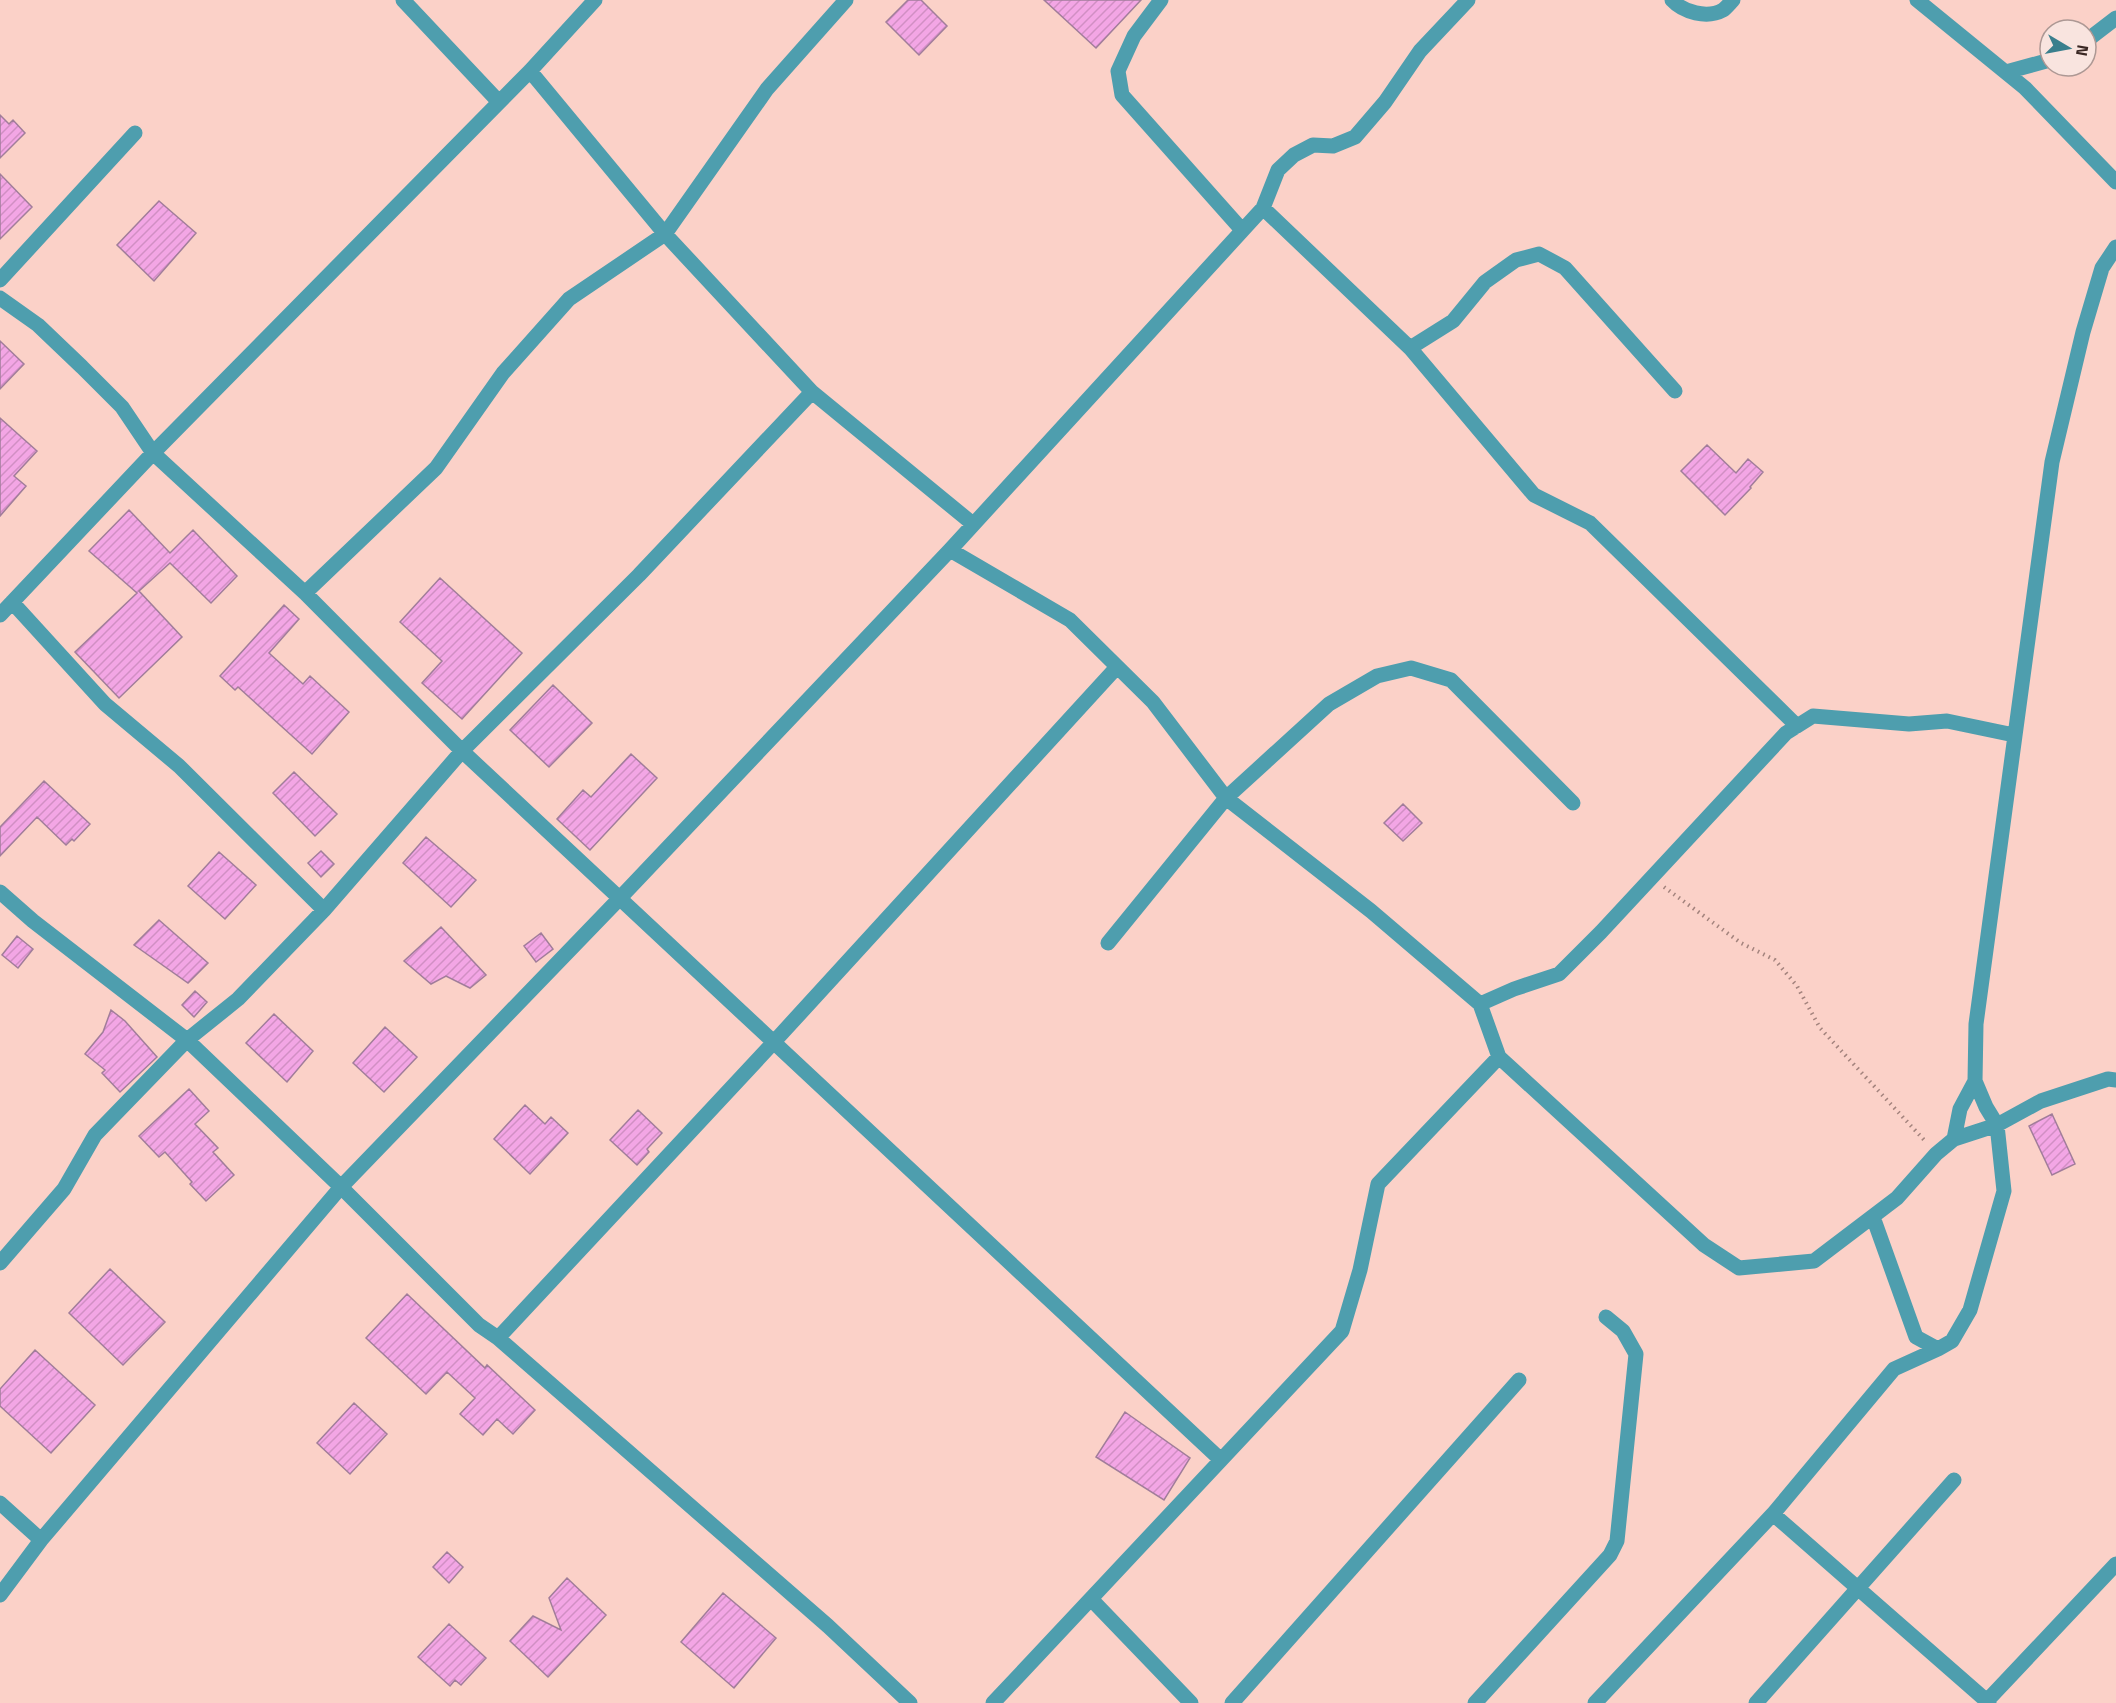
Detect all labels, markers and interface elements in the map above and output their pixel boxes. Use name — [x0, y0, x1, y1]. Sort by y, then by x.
north arrow — [2038, 18, 2098, 78]
text: N — [2070, 43, 2096, 58]

